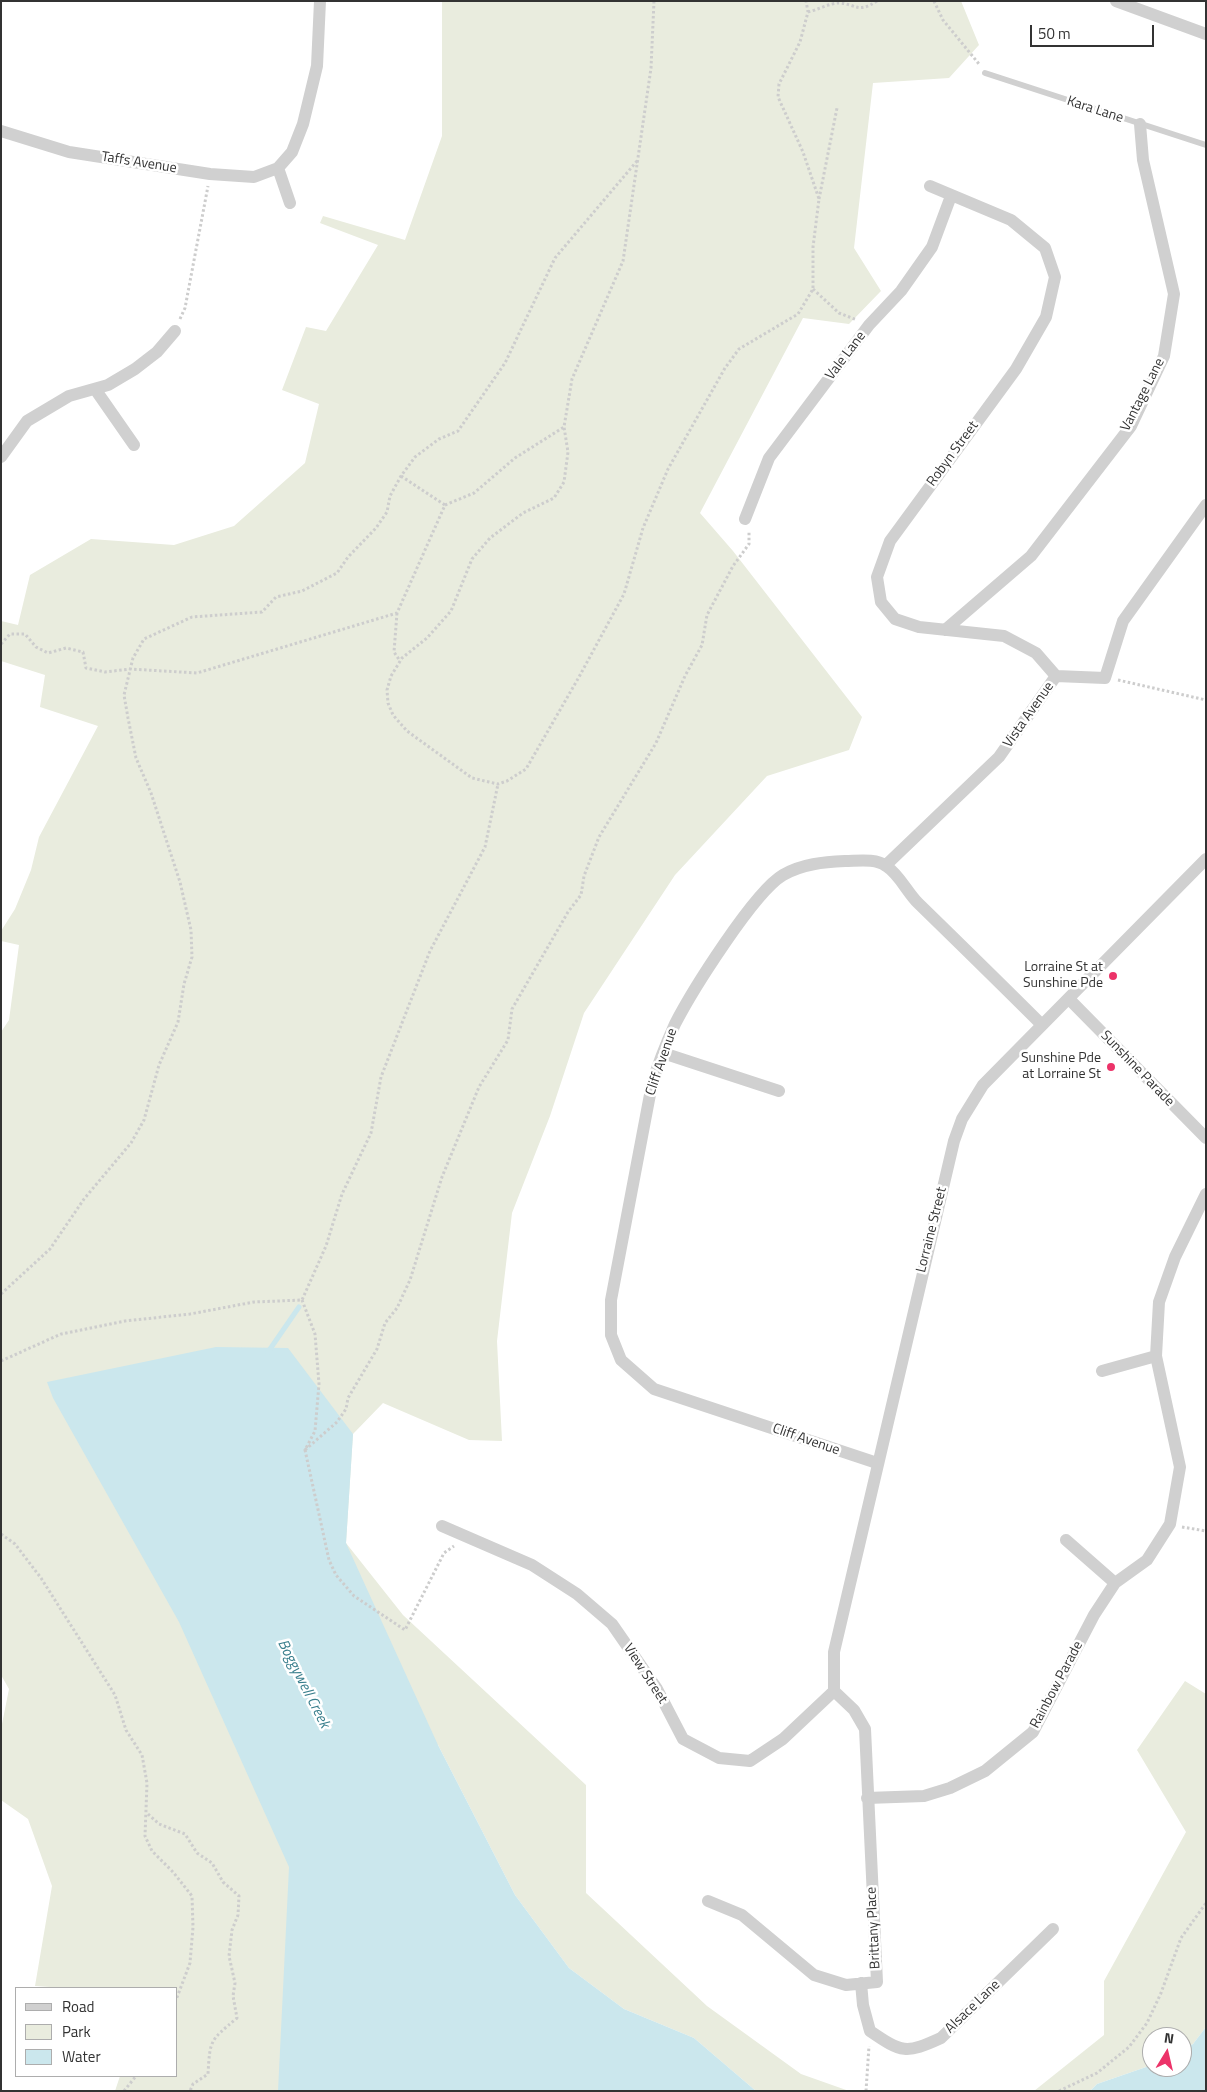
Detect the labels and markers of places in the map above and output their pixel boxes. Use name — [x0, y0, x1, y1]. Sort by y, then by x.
place label: Lorraine St at Sunshine Pde — [1023, 960, 1103, 992]
marker: Lorraine St at Sunshine Pde — [1107, 970, 1119, 982]
place label: Sunshine Pde at Lorraine St — [1021, 1051, 1101, 1084]
marker: Sunshine Pde at Lorraine St — [1105, 1061, 1117, 1073]

